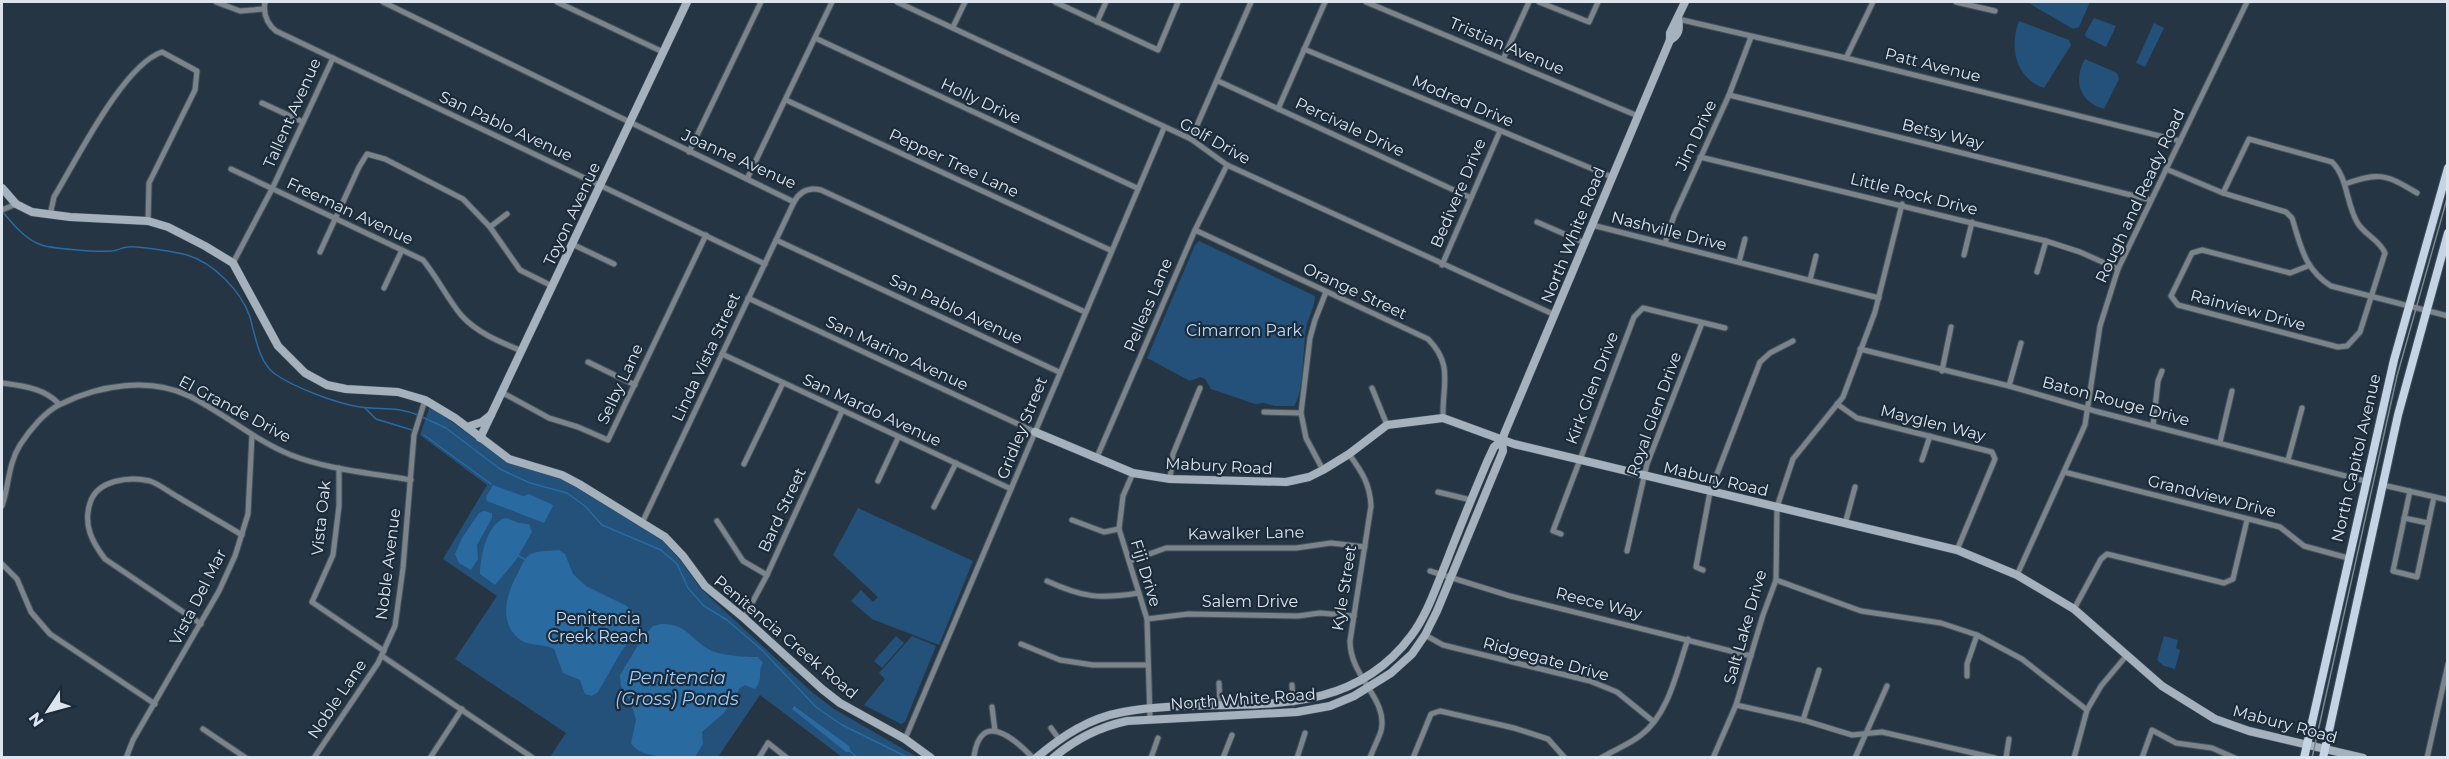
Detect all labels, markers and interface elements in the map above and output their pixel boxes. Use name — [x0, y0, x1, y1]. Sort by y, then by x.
street label: Tristian Avenue — [1447, 13, 1567, 79]
street label: Patt Avenue — [1883, 44, 1983, 86]
street label: Tallent Avenue — [259, 55, 325, 171]
street label: Modred Drive — [1409, 71, 1517, 131]
street label: Holly Drive — [938, 74, 1024, 128]
street label: San Pablo Avenue — [436, 87, 576, 165]
street label: Percivale Drive — [1292, 93, 1408, 161]
street label: Jim Drive — [1671, 97, 1721, 174]
street label: Rough and Ready Road — [2091, 106, 2189, 286]
street label: Golf Drive — [1176, 114, 1254, 168]
street label: Betsy Way — [1900, 115, 1986, 153]
street label: Joanne Avenue — [678, 125, 799, 193]
street label: Pepper Tree Lane — [886, 125, 1022, 201]
street label: Bedivere Drive — [1426, 135, 1490, 251]
street label: Toyon Avenue — [540, 159, 604, 269]
street label: North White Road — [1537, 164, 1609, 306]
street label: Little Rock Drive — [1848, 169, 1980, 219]
street label: Freeman Avenue — [284, 173, 416, 249]
street label: Nashville Drive — [1609, 207, 1729, 255]
street label: Pelleas Lane — [1120, 255, 1176, 355]
street label: Orange Street — [1300, 259, 1411, 324]
street label: San Pablo Avenue — [886, 270, 1026, 348]
street label: Rainview Drive — [2188, 285, 2308, 335]
street label: Linda Vista Street — [668, 289, 744, 425]
street label: San Marino Avenue — [823, 312, 971, 394]
park label: Cimarron Park — [1186, 321, 1303, 340]
street label: Kirk Glen Drive — [1562, 329, 1622, 447]
street label: Selby Lane — [593, 341, 647, 427]
street label: Royal Glen Drive — [1623, 349, 1685, 479]
street label: San Mardo Avenue — [800, 370, 944, 450]
street label: El Grande Drive — [176, 371, 294, 447]
street label: Baton Rouge Drive — [2040, 372, 2192, 430]
street label: North Capitol Avenue — [2327, 372, 2385, 544]
street label: Gridley Street — [993, 373, 1051, 482]
street label: Mayglen Way — [1879, 401, 1988, 445]
street label: Mabury Road — [1165, 454, 1273, 478]
street label: Mabury Road — [1662, 458, 1770, 500]
street label: Bard Street — [754, 464, 810, 555]
street label: Grandview Drive — [2146, 471, 2278, 521]
street label: Vista Oak — [308, 479, 334, 556]
street label: Noble Avenue — [372, 507, 404, 621]
street label: Kawalker Lane — [1187, 522, 1305, 544]
street label: Fiji Drive — [1127, 537, 1165, 609]
street label: Kyle Street — [1328, 543, 1360, 632]
street label: Vista Del Mar — [166, 546, 230, 648]
street label: Salt Lake Drive — [1720, 568, 1770, 686]
street label: Penitencia Creek Road — [710, 571, 862, 703]
street label: Reece Way — [1554, 583, 1644, 623]
street label: Salem Drive — [1202, 592, 1298, 611]
park label: Penitencia Creek Reach — [548, 609, 648, 646]
street label: Ridgegate Drive — [1481, 633, 1611, 685]
street label: Noble Lane — [304, 656, 370, 742]
water label: Penitencia (Gross) Ponds — [615, 667, 739, 710]
north arrow — [18, 681, 78, 741]
street label: North White Road — [1170, 684, 1316, 714]
street label: Mabury Road — [2231, 701, 2339, 747]
text: N — [25, 709, 48, 730]

